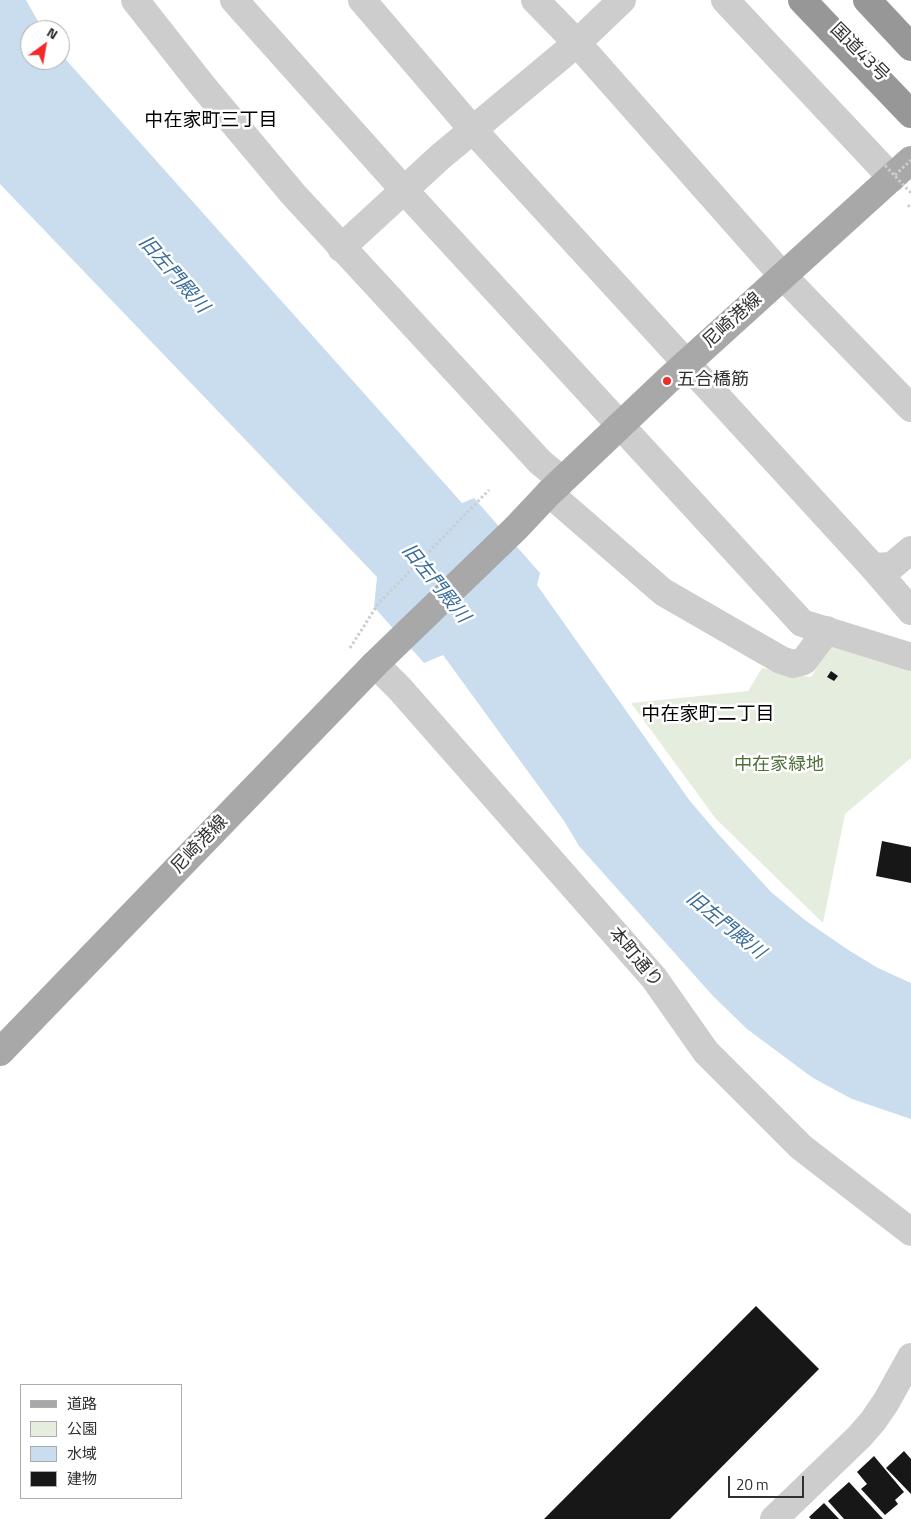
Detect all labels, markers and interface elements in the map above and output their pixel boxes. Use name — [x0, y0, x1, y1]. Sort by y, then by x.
street label: 国道43号 — [825, 19, 893, 87]
north arrow — [20, 20, 70, 70]
text: N — [43, 21, 62, 44]
district label: 中在家町三丁目 — [145, 110, 277, 132]
water label: 旧左門殿川 — [133, 232, 213, 318]
street label: 尼崎港線 — [699, 289, 767, 353]
place label: 五合橋筋 — [677, 370, 749, 392]
marker: 五合橋筋 — [661, 375, 673, 387]
water label: 旧左門殿川 — [396, 540, 474, 628]
district label: 中在家町二丁目 — [642, 704, 774, 726]
park label: 中在家緑地 — [734, 755, 824, 777]
street label: 尼崎港線 — [167, 812, 233, 878]
water label: 旧左門殿川 — [681, 887, 769, 965]
street label: 本町通り — [604, 923, 666, 993]
legend — [20, 1384, 182, 1499]
text: 道路 — [67, 1392, 97, 1415]
text: 公園 — [67, 1417, 97, 1440]
text: 水域 — [67, 1442, 97, 1465]
scale bar — [731, 1466, 807, 1498]
text: 建物 — [67, 1467, 97, 1490]
text: 20 m — [736, 1473, 769, 1496]

